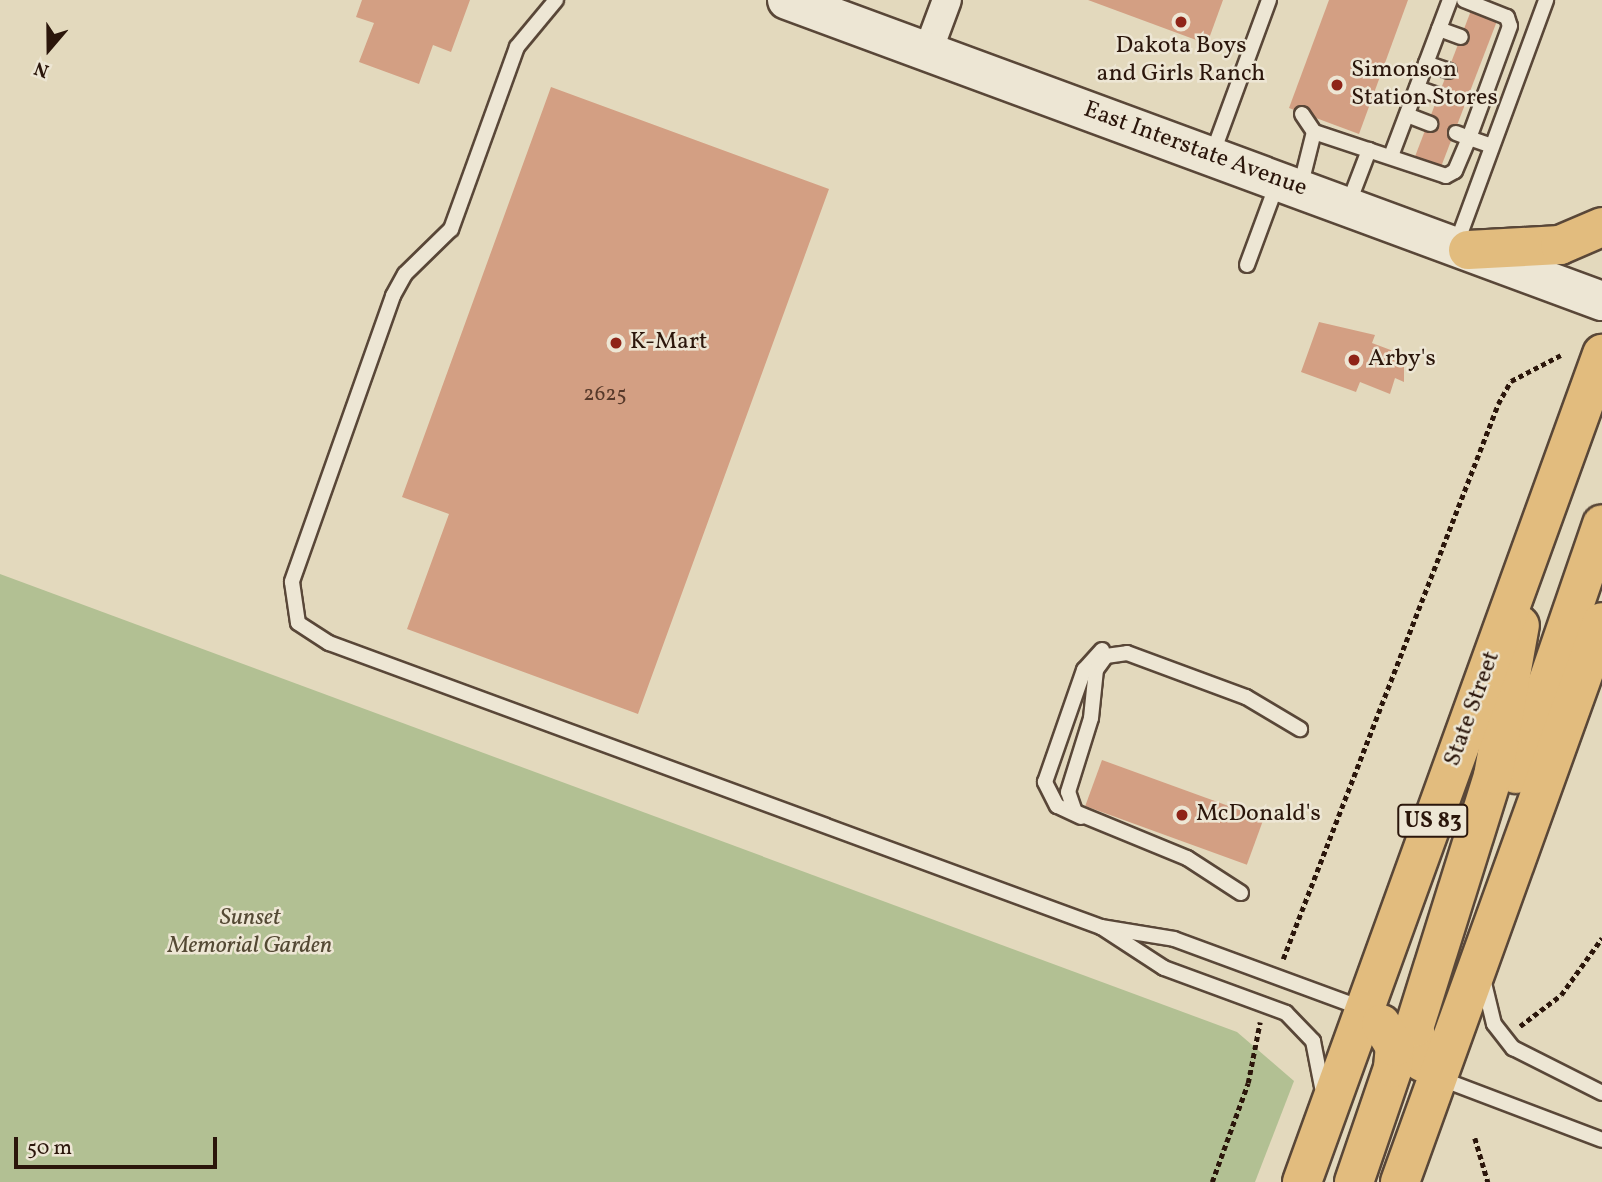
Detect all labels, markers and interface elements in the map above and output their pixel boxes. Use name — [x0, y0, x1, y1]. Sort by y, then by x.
north arrow — [14, 14, 84, 84]
marker: Dakota Boys and Girls Ranch — [1173, 14, 1189, 30]
place label: Dakota Boys and Girls Ranch — [1097, 33, 1265, 89]
text: N — [31, 54, 53, 83]
place label: Simonson Station Stores — [1351, 57, 1498, 113]
marker: Simonson Station Stores — [1329, 77, 1345, 93]
street label: East Interstate Avenue — [1079, 96, 1311, 204]
place label: K-Mart — [630, 329, 707, 357]
marker: K-Mart — [608, 335, 624, 351]
place label: Arby's — [1368, 346, 1436, 374]
marker: Arby's — [1346, 352, 1362, 368]
house number: 2625 — [583, 382, 627, 408]
street label: State Street — [1439, 647, 1507, 771]
place label: McDonald's — [1196, 801, 1321, 829]
road number: US 83 — [1396, 802, 1470, 841]
marker: McDonald's — [1174, 807, 1190, 823]
park label: Sunset Memorial Garden — [168, 905, 332, 961]
scale bar — [18, 1122, 220, 1166]
text: 50 m — [27, 1134, 72, 1163]

